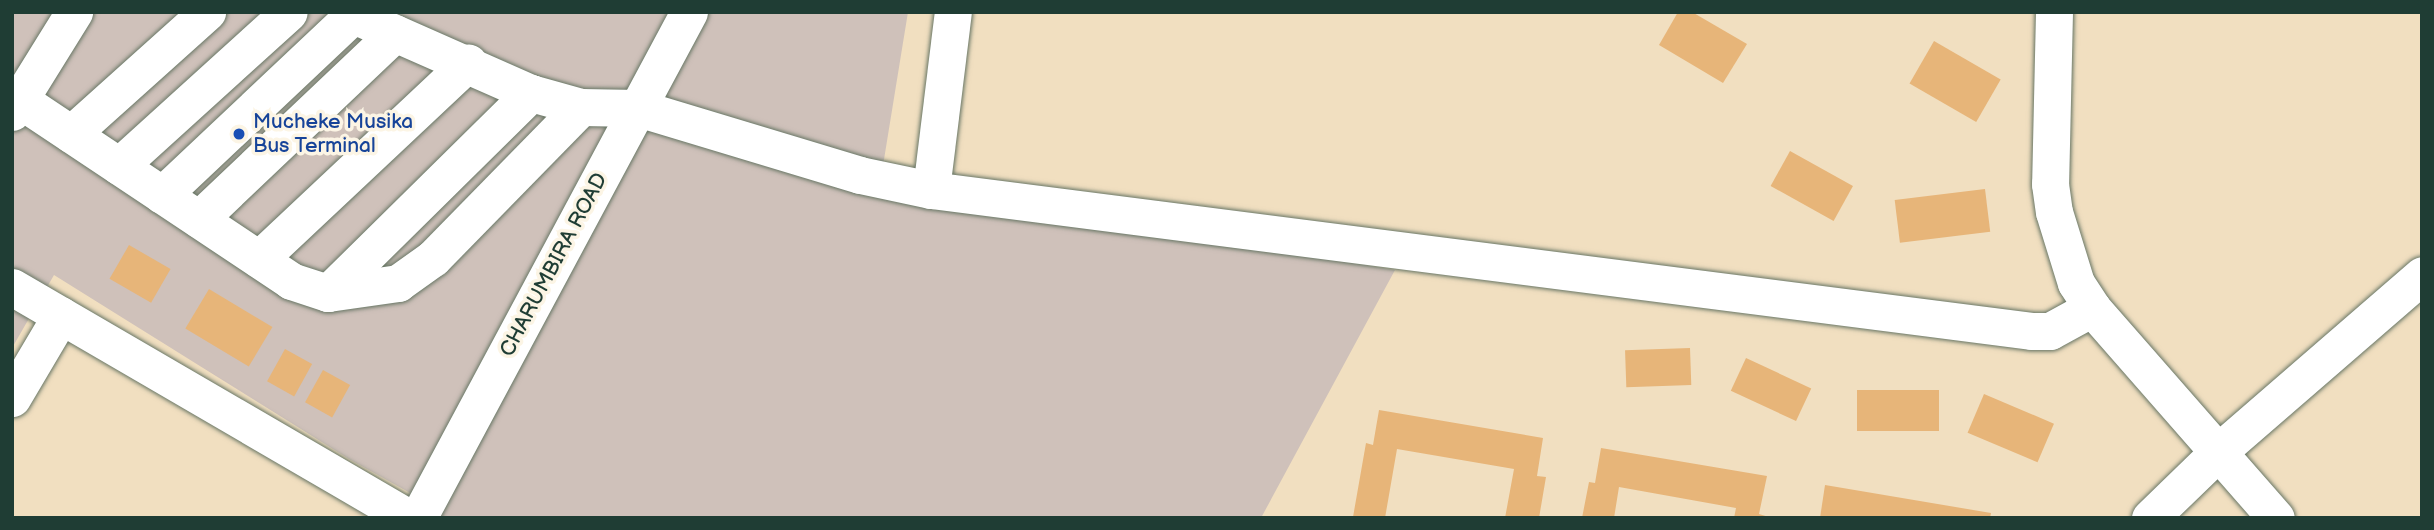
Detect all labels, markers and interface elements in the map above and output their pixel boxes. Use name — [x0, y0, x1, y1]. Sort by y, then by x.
place label: Mucheke Musika Bus Terminal — [253, 109, 413, 159]
marker: Mucheke Musika Bus Terminal — [231, 126, 247, 142]
street label: CHARUMBIRA ROAD — [495, 169, 613, 361]

